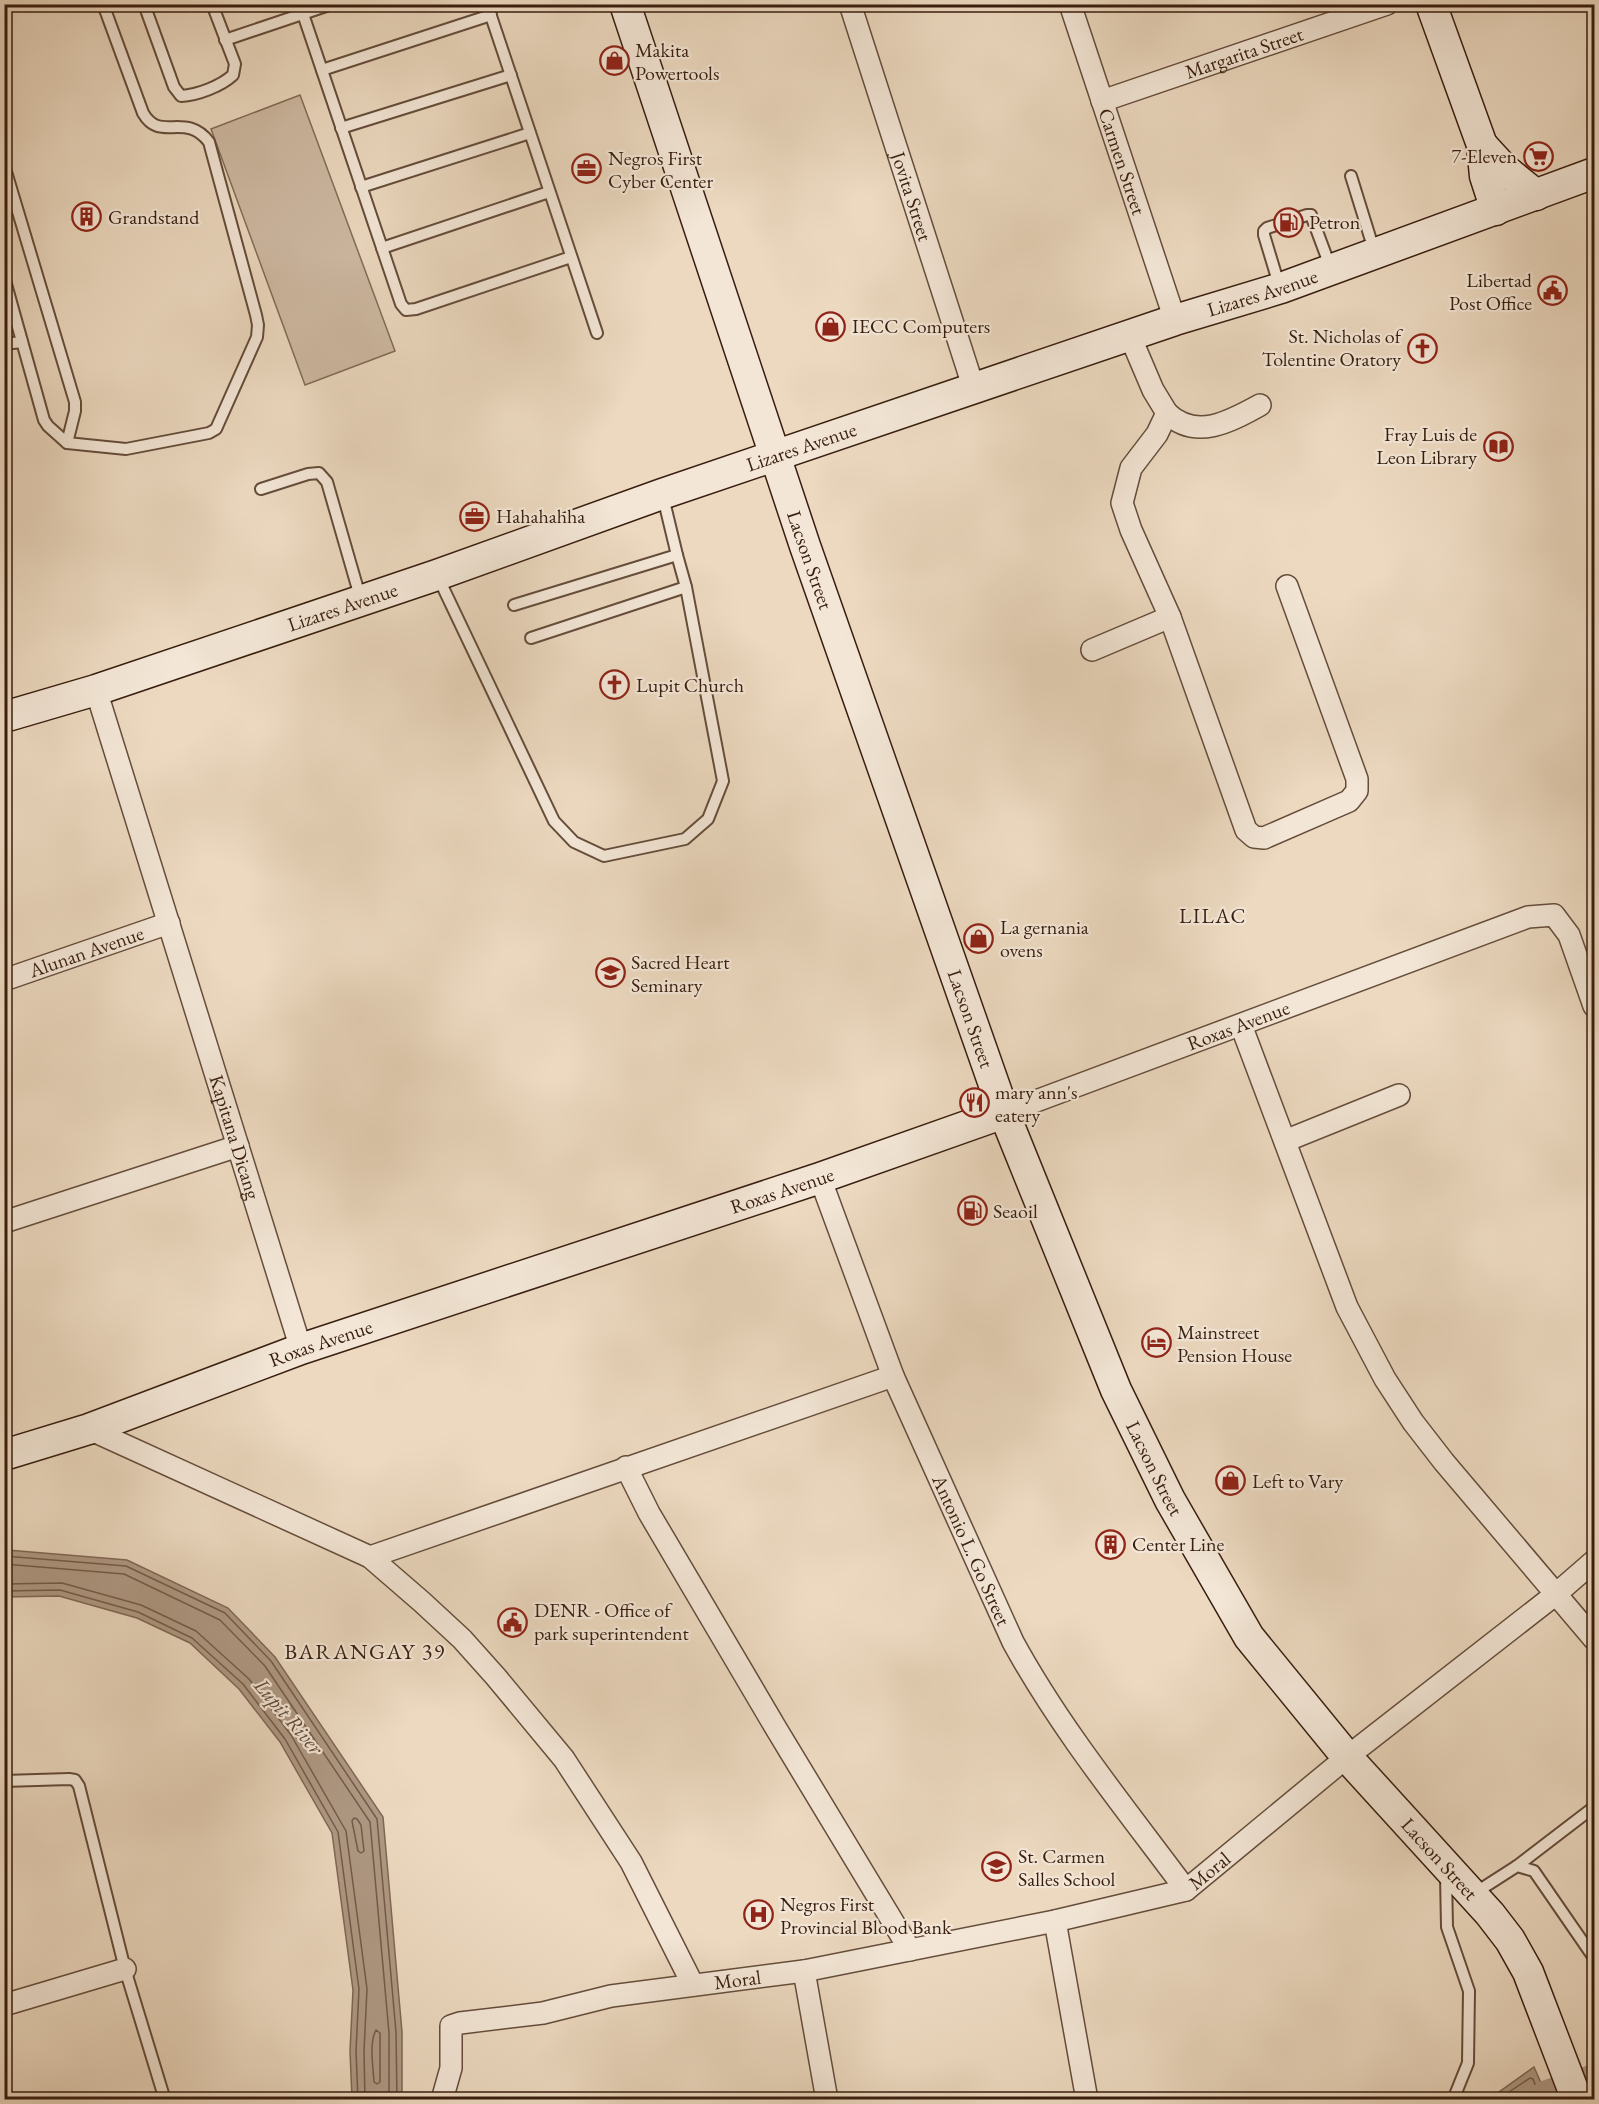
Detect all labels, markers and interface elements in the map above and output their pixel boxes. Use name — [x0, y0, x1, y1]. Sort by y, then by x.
street label: Margarita Street — [1182, 20, 1307, 85]
place label: Makita Powertools — [635, 37, 719, 86]
shop icon: Makita Powertools — [598, 45, 630, 77]
street label: Carmen Street — [1093, 105, 1152, 219]
supermarket icon: 7-Eleven — [1522, 140, 1554, 172]
place label: 7-Eleven — [1451, 143, 1517, 169]
place label: Negros First Cyber Center — [608, 145, 713, 194]
street label: Jovita Street — [885, 146, 939, 245]
office icon: Negros First Cyber Center — [571, 153, 603, 185]
building icon: Grandstand — [71, 201, 103, 233]
place label: Grandstand — [108, 204, 200, 230]
fuel station icon: Petron — [1272, 206, 1304, 238]
place label: Petron — [1309, 209, 1361, 235]
street label: Lizares Avenue — [1204, 263, 1321, 323]
place label: Libertad Post Office — [1449, 267, 1533, 316]
public building icon: Libertad Post Office — [1537, 275, 1569, 307]
shop icon: IECC Computers — [815, 310, 847, 342]
place label: IECC Computers — [852, 313, 990, 339]
place label: St. Nicholas of Tolentine Oratory — [1262, 323, 1404, 372]
church icon: St. Nicholas of Tolentine Oratory — [1406, 332, 1438, 364]
street label: Lizares Avenue — [743, 416, 860, 477]
place label: Fray Luis de Leon Library — [1376, 421, 1477, 470]
library icon: Fray Luis de Leon Library — [1482, 430, 1514, 462]
office icon: Hahahahha — [459, 500, 491, 532]
place label: Hahahahha — [496, 503, 585, 529]
street label: Lacson Street — [781, 507, 839, 614]
street label: Lizares Avenue — [284, 576, 401, 637]
church icon: Lupit Church — [599, 669, 631, 701]
place label: Lupit Church — [636, 672, 744, 698]
district label: LILAC — [1179, 902, 1247, 929]
place label: La gernania ovens — [1000, 914, 1089, 963]
street label: Alunan Avenue — [24, 920, 147, 984]
shop icon: La gernania ovens — [963, 922, 995, 954]
place label: Sacred Heart Seminary — [631, 949, 730, 998]
school or university icon: Sacred Heart Seminary — [594, 957, 626, 989]
street label: Lacson Street — [942, 966, 1000, 1072]
street label: Roxas Avenue — [1183, 994, 1293, 1056]
street label: Kapitana Dicang — [203, 1072, 267, 1203]
place label: mary ann's eatery — [995, 1079, 1078, 1128]
restaurant icon: mary ann's eatery — [958, 1087, 990, 1119]
street label: Roxas Avenue — [727, 1161, 838, 1220]
fuel station icon: Seaoil — [956, 1195, 988, 1227]
place label: Seaoil — [993, 1198, 1038, 1224]
street label: Roxas Avenue — [265, 1313, 376, 1373]
place label: Mainstreet Pension House — [1177, 1319, 1292, 1368]
hotel icon: Mainstreet Pension House — [1140, 1327, 1172, 1359]
street label: Lacson Street — [1120, 1416, 1190, 1521]
shop icon: Left to Vary — [1215, 1465, 1247, 1497]
place label: Left to Vary — [1252, 1468, 1343, 1494]
street label: Antonio L. Go Street — [926, 1470, 1017, 1630]
building icon: Center Line — [1095, 1528, 1127, 1560]
place label: Center Line — [1132, 1531, 1224, 1557]
place label: DENR - Office of park superintendent — [534, 1597, 689, 1646]
public building icon: DENR - Office of park superintendent — [497, 1606, 529, 1638]
district label: BARANGAY 39 — [284, 1637, 446, 1666]
water label: Lupit River — [248, 1671, 330, 1761]
street label: Lacson Street — [1395, 1812, 1484, 1906]
place label: St. Carmen Salles School — [1018, 1843, 1115, 1892]
street label: Moral — [1183, 1846, 1236, 1896]
school or university icon: St. Carmen Salles School — [981, 1851, 1013, 1883]
place label: Negros First Provincial Blood Bank — [780, 1891, 952, 1940]
hospital icon: Negros First Provincial Blood Bank — [743, 1899, 775, 1931]
street label: Moral — [713, 1964, 763, 1996]

